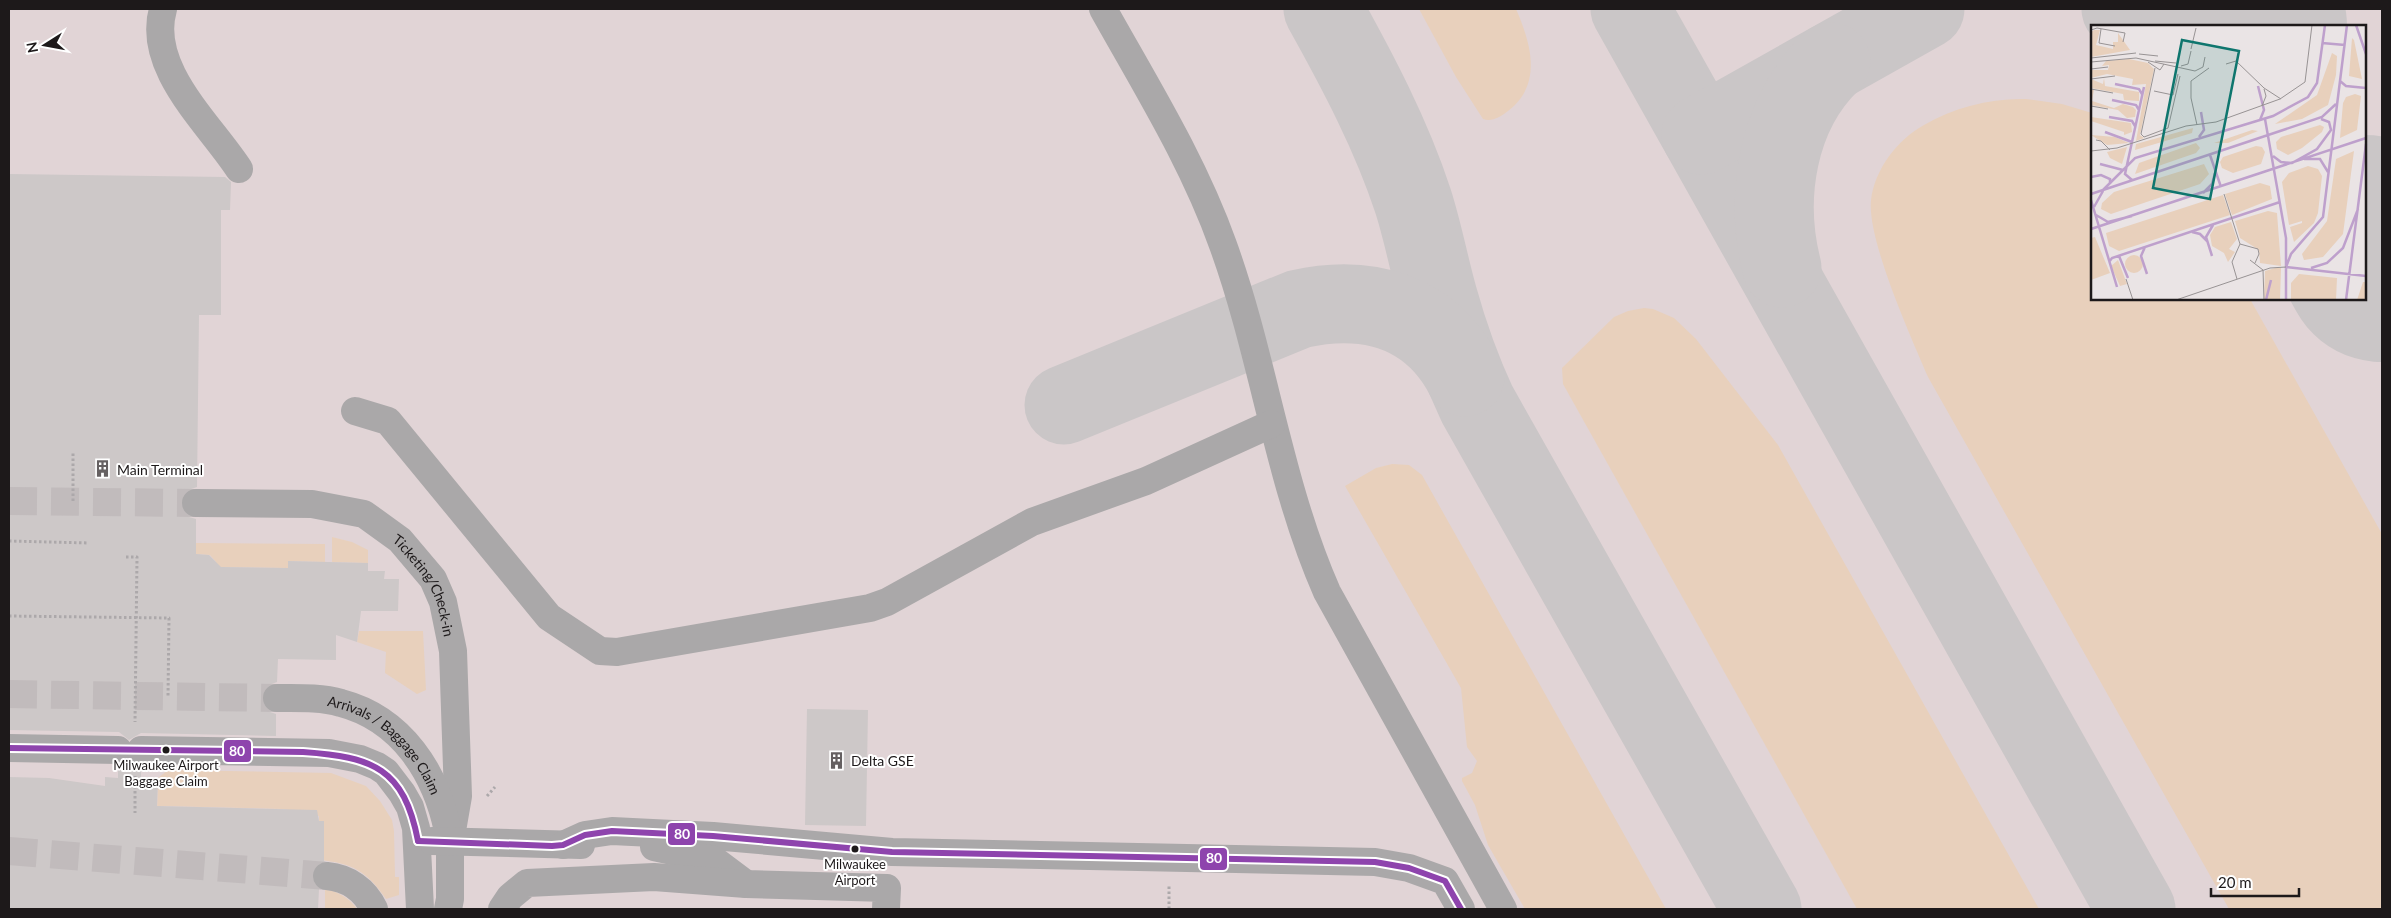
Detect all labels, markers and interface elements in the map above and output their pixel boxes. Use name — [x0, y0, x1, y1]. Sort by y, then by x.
north arrow — [20, 20, 70, 70]
inset map — [2091, 25, 2366, 300]
text: N — [22, 41, 41, 54]
building icon: Main Terminal — [93, 459, 113, 479]
place label: Main Terminal — [117, 461, 203, 478]
street label: Ticketing/Check-in — [390, 530, 458, 638]
street label: Arrivals / Baggage Claim — [326, 692, 445, 797]
line badge: 80 — [223, 739, 252, 763]
text: 80 — [229, 742, 245, 759]
marker: Milwaukee Airport Baggage Claim — [161, 745, 171, 755]
building icon: Delta GSE — [827, 750, 847, 770]
place label: Delta GSE — [851, 752, 914, 769]
place label: Milwaukee Airport Baggage Claim — [113, 757, 219, 789]
line badge: 80 — [667, 822, 696, 846]
text: 80 — [674, 825, 690, 842]
marker: Milwaukee Airport — [850, 844, 860, 854]
line badge: 80 — [1199, 847, 1228, 871]
text: 80 — [1206, 849, 1222, 866]
place label: Milwaukee Airport — [824, 856, 886, 888]
scale bar — [2211, 866, 2298, 898]
text: 20 m — [2218, 873, 2252, 891]

